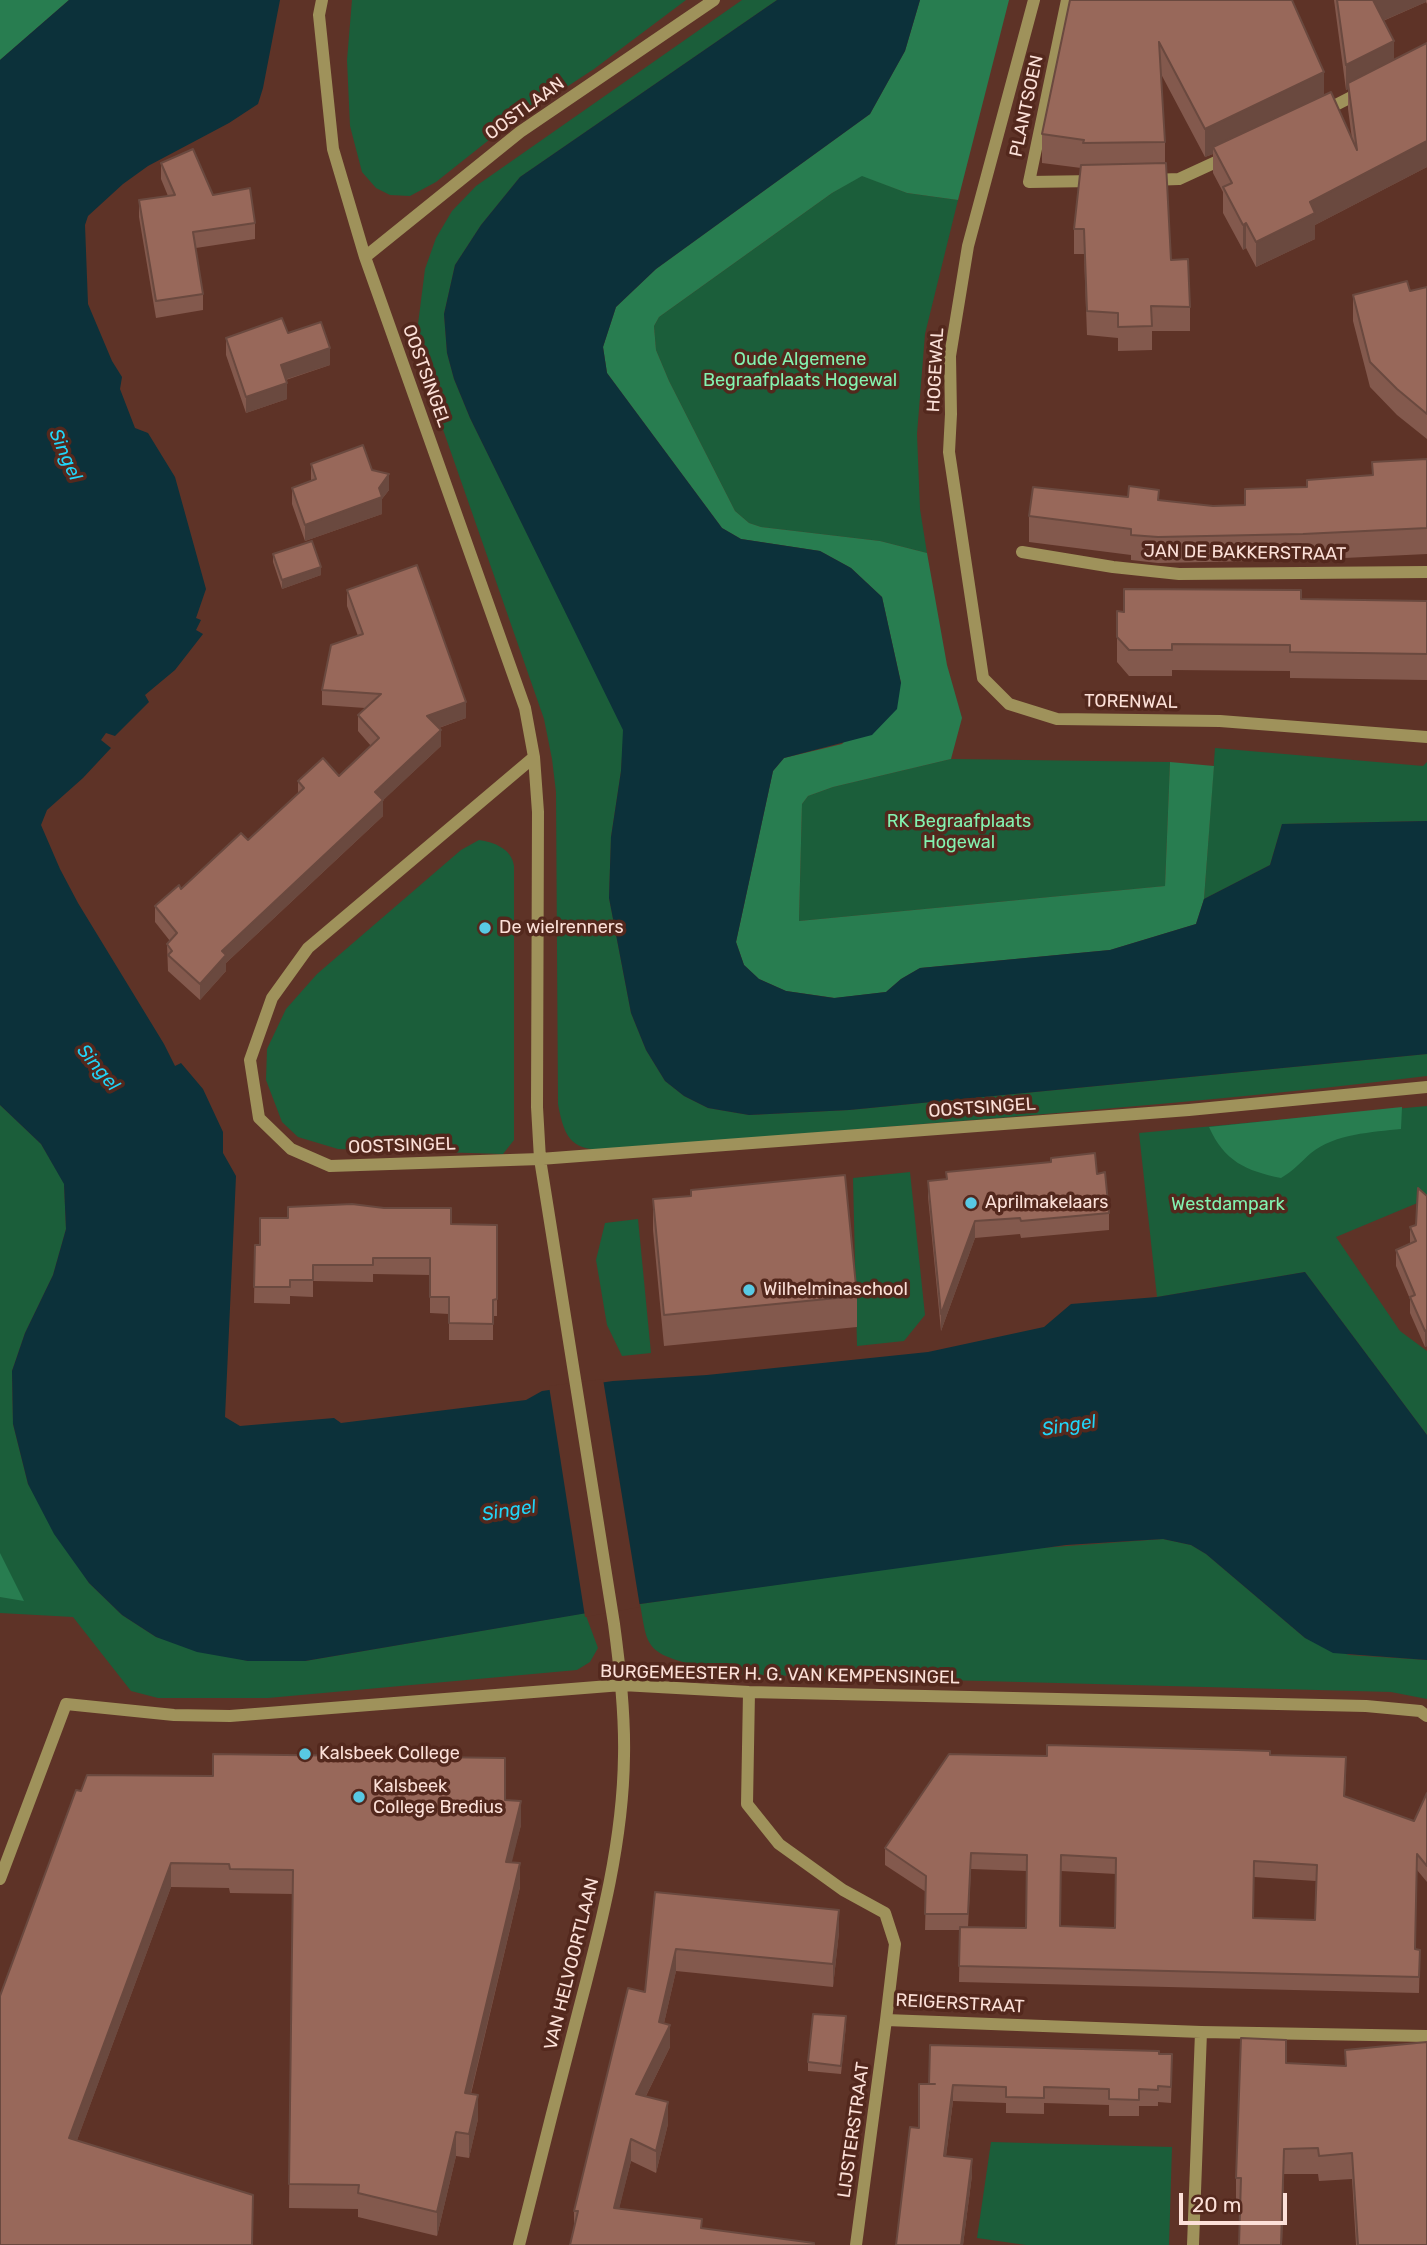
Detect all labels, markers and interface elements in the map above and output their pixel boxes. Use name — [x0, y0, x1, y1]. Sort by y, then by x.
street label: PLANTSOEN — [1006, 53, 1048, 159]
street label: OOSTLAAN — [481, 73, 569, 145]
street label: OOSTSINGEL — [397, 322, 455, 430]
street label: HOGEWAL — [923, 327, 949, 413]
park label: Oude Algemene Begraafplaats Hogewal — [703, 349, 897, 392]
water label: Singel — [44, 425, 86, 485]
street label: JAN DE BAKKERSTRAAT — [1144, 540, 1346, 566]
street label: TORENWAL — [1084, 690, 1178, 714]
park label: RK Begraafplaats Hogewal — [887, 811, 1031, 854]
place label: De wielrenners — [499, 917, 624, 939]
marker: De wielrenners — [477, 920, 493, 936]
water label: Singel — [72, 1040, 124, 1096]
street label: OOSTSINGEL — [928, 1093, 1036, 1123]
street label: OOSTSINGEL — [348, 1133, 456, 1159]
place label: Aprilmakelaars — [985, 1192, 1108, 1214]
park label: Westdampark — [1171, 1194, 1285, 1216]
marker: Aprilmakelaars — [963, 1195, 979, 1211]
place label: Wilhelminaschool — [763, 1279, 908, 1301]
marker: Wilhelminaschool — [741, 1282, 757, 1298]
water label: Singel — [1040, 1410, 1098, 1442]
water label: Singel — [480, 1495, 538, 1527]
street label: BURGEMEESTER H. G. VAN KEMPENSINGEL — [600, 1661, 960, 1689]
place label: Kalsbeek College — [319, 1743, 460, 1765]
marker: Kalsbeek College — [297, 1746, 313, 1762]
place label: Kalsbeek College Bredius — [373, 1776, 503, 1818]
marker: Kalsbeek College Bredius — [351, 1789, 367, 1805]
street label: VAN HELVOORTLAAN — [540, 1876, 604, 2052]
street label: REIGERSTRAAT — [895, 1990, 1025, 2018]
street label: LIJSTERSTRAAT — [834, 2061, 874, 2199]
scale bar — [1182, 2178, 1290, 2222]
text: 20 m — [1192, 2192, 1241, 2217]

